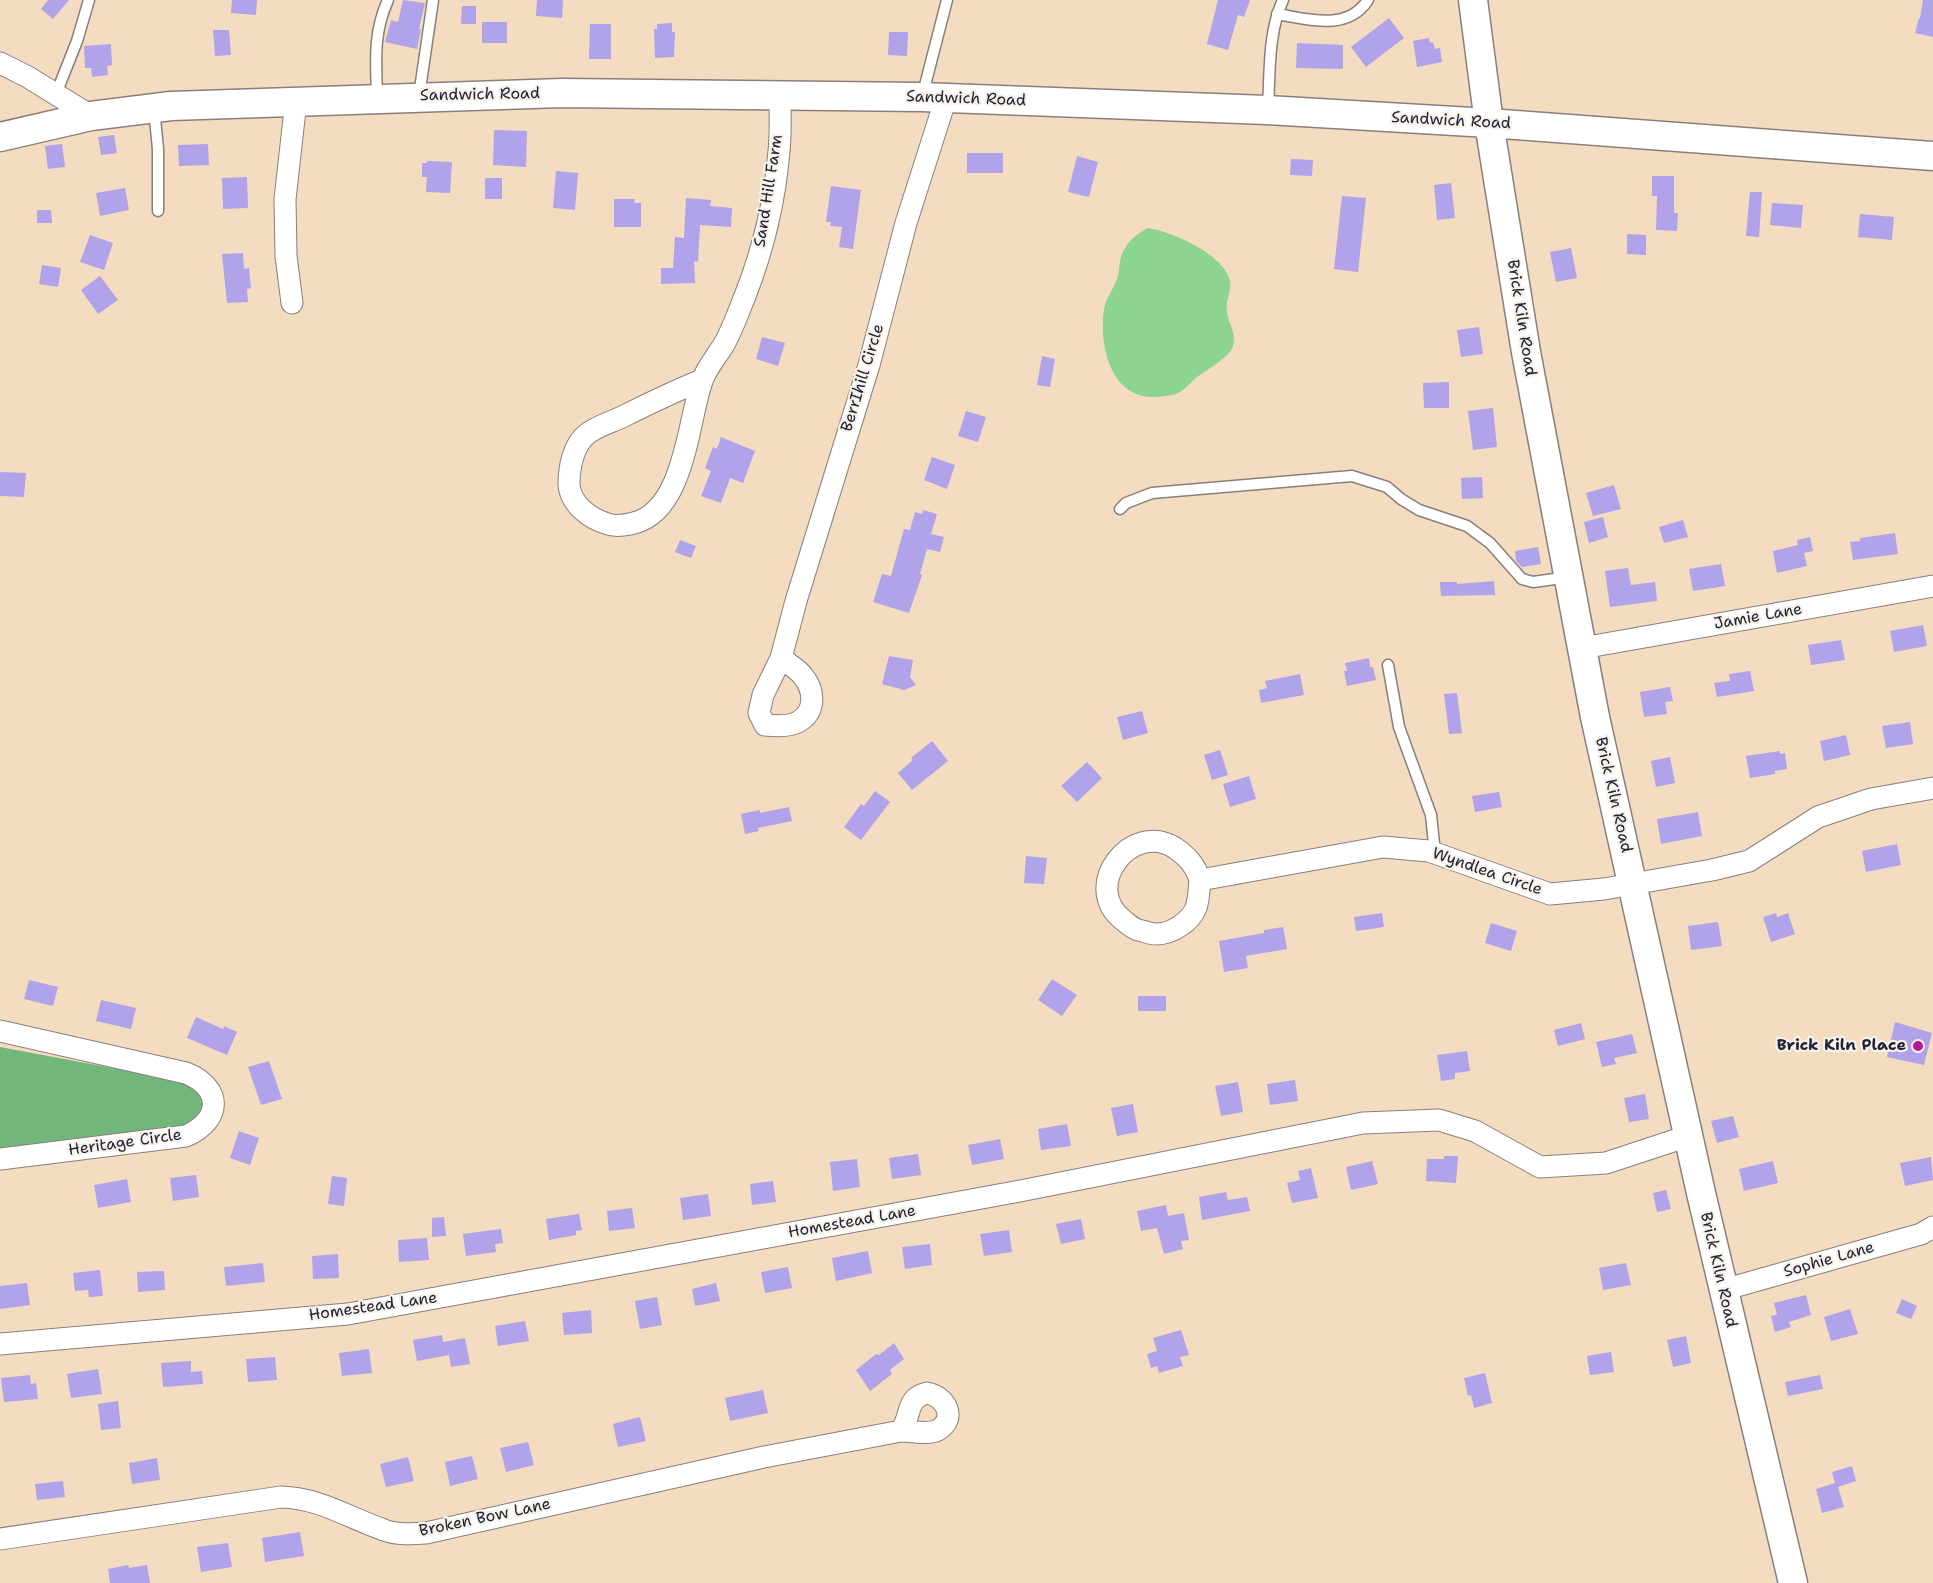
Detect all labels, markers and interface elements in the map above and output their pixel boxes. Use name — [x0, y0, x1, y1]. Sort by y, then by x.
street label: Sandwich Road — [420, 84, 540, 106]
street label: Sandwich Road — [906, 87, 1026, 111]
street label: Sandwich Road — [1391, 108, 1511, 134]
street label: Sand Hill Farm — [751, 133, 787, 249]
street label: Brick Kiln Road — [1502, 258, 1540, 378]
street label: BerrIhill Circle — [838, 322, 888, 434]
street label: Jamie Lane — [1712, 600, 1804, 634]
street label: Brick Kiln Road — [1590, 735, 1636, 855]
street label: Wyndlea Circle — [1430, 844, 1544, 900]
place label: Brick Kiln Place — [1777, 1036, 1906, 1056]
marker: Brick Kiln Place — [1911, 1039, 1925, 1053]
street label: Heritage Circle — [67, 1126, 183, 1160]
street label: Homestead Lane — [787, 1201, 917, 1243]
street label: Brick Kiln Road — [1695, 1210, 1741, 1330]
street label: Sophie Lane — [1782, 1238, 1876, 1282]
street label: Homestead Lane — [308, 1288, 438, 1326]
street label: Broken Bow Lane — [417, 1495, 553, 1541]

